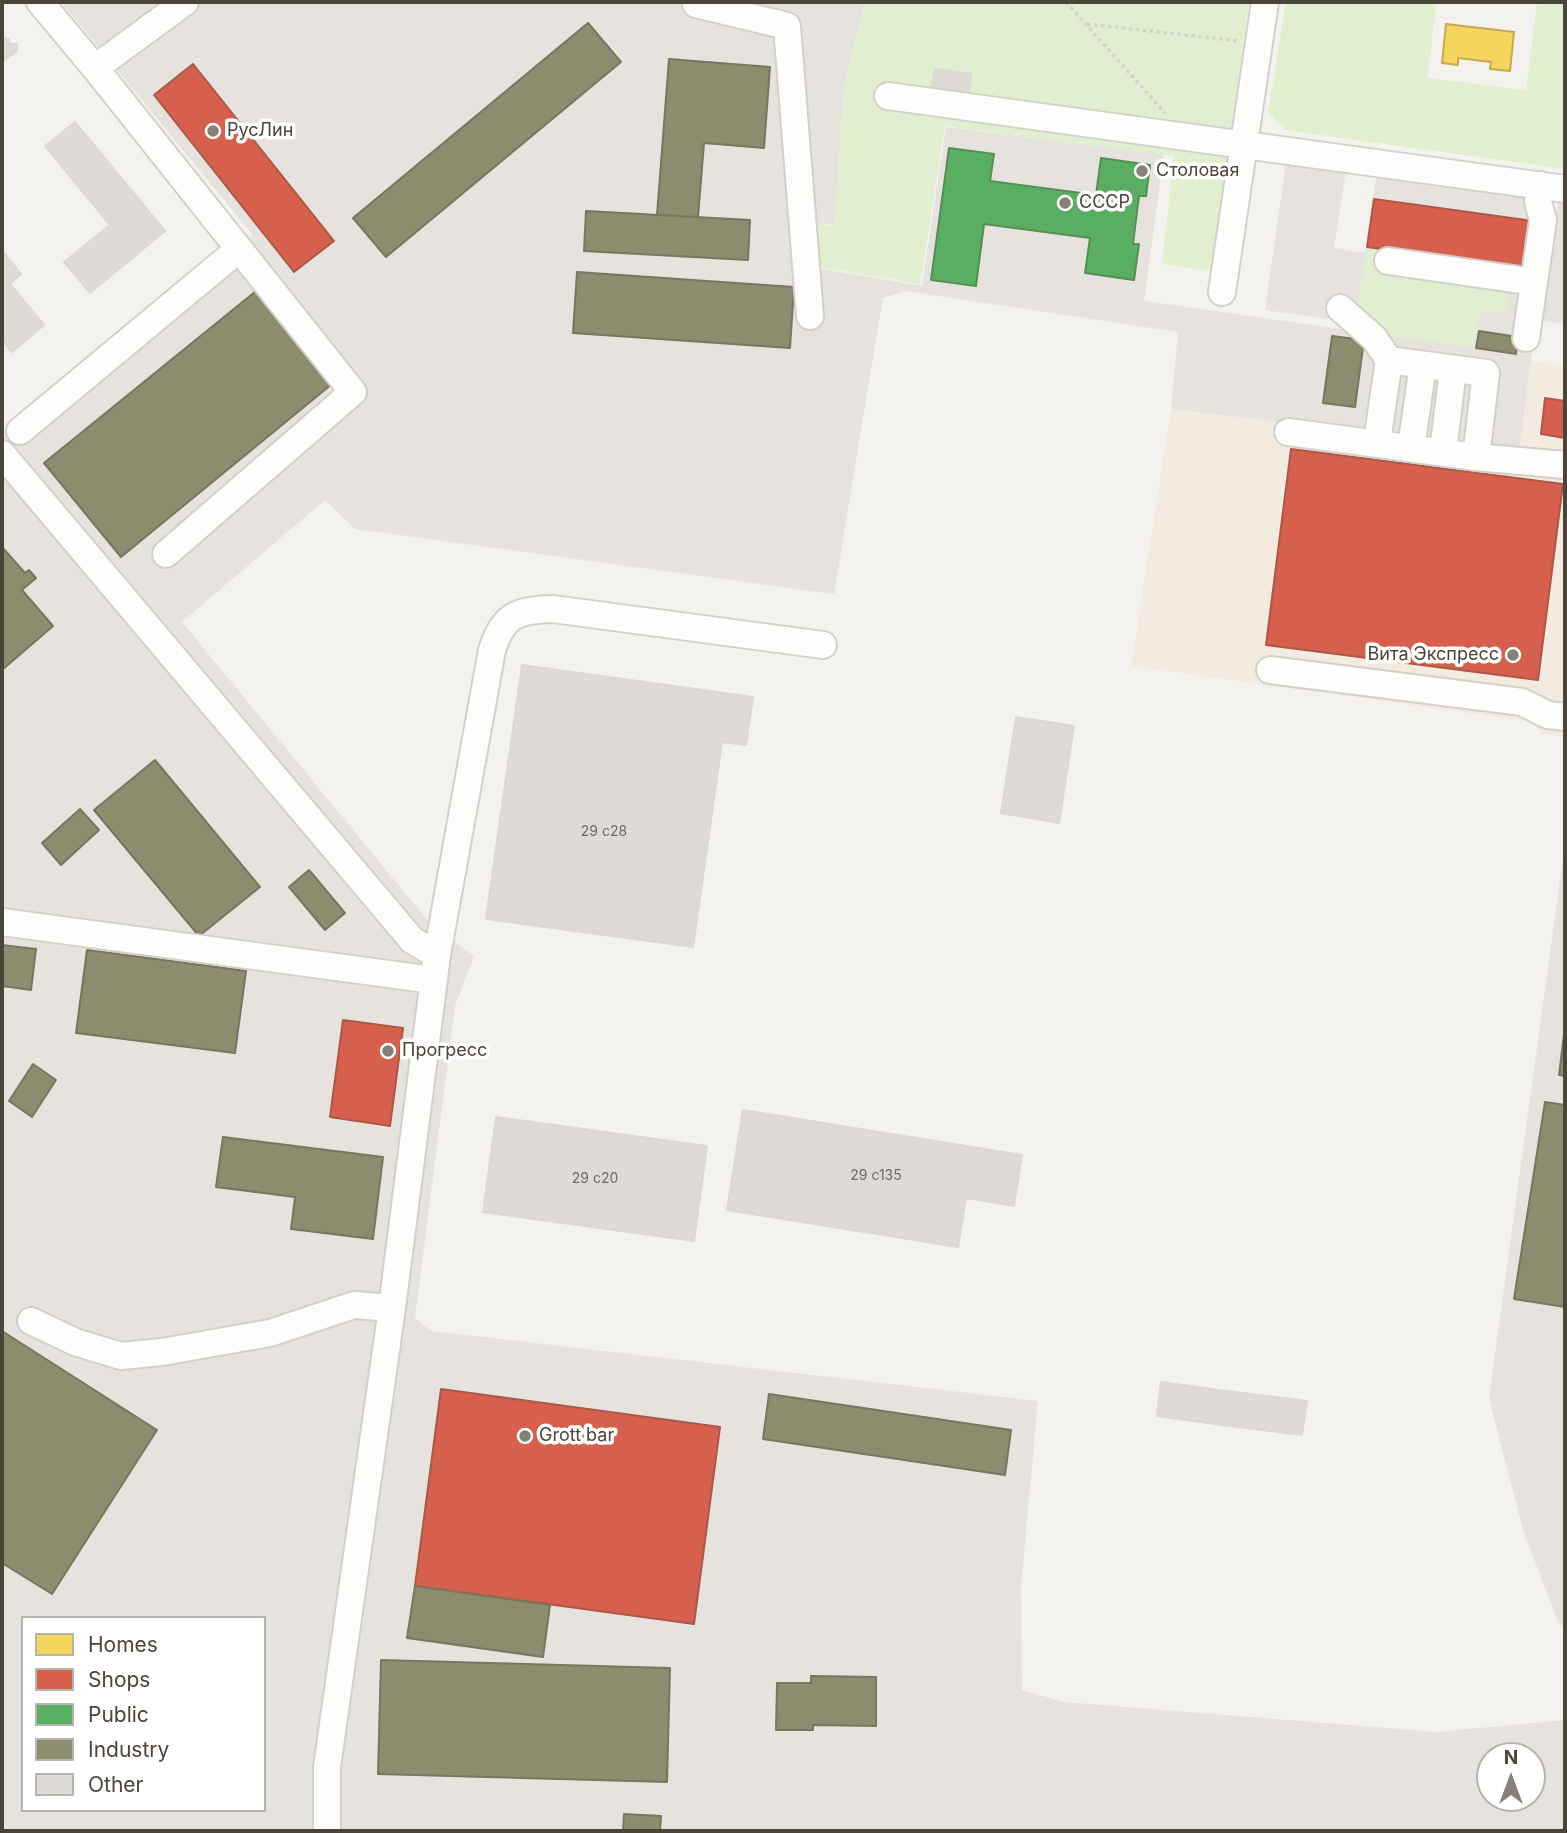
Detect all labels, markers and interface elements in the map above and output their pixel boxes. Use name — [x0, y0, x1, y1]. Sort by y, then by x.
place label: РусЛин — [227, 120, 293, 142]
marker: РусЛин — [205, 123, 221, 139]
place label: Столовая — [1156, 160, 1239, 182]
marker: Столовая — [1134, 163, 1150, 179]
place label: СССР — [1079, 192, 1130, 214]
marker: СССР — [1057, 195, 1073, 211]
place label: Вита Экспресс — [1368, 644, 1499, 666]
marker: Вита Экспресс — [1505, 647, 1521, 663]
house number: 29 с28 — [581, 824, 627, 840]
place label: Прогресс — [402, 1040, 487, 1062]
marker: Прогресс — [380, 1043, 396, 1059]
house number: 29 с135 — [850, 1168, 902, 1184]
house number: 29 с20 — [572, 1171, 618, 1187]
place label: Grott bar — [539, 1425, 614, 1447]
marker: Grott bar — [517, 1428, 533, 1444]
legend — [21, 1616, 266, 1812]
text: Homes — [88, 1632, 158, 1657]
text: Shops — [88, 1667, 150, 1692]
text: Public — [88, 1702, 149, 1727]
text: Industry — [88, 1737, 169, 1762]
north arrow — [1476, 1742, 1546, 1812]
text: N — [1504, 1746, 1518, 1769]
text: Other — [88, 1772, 144, 1797]

